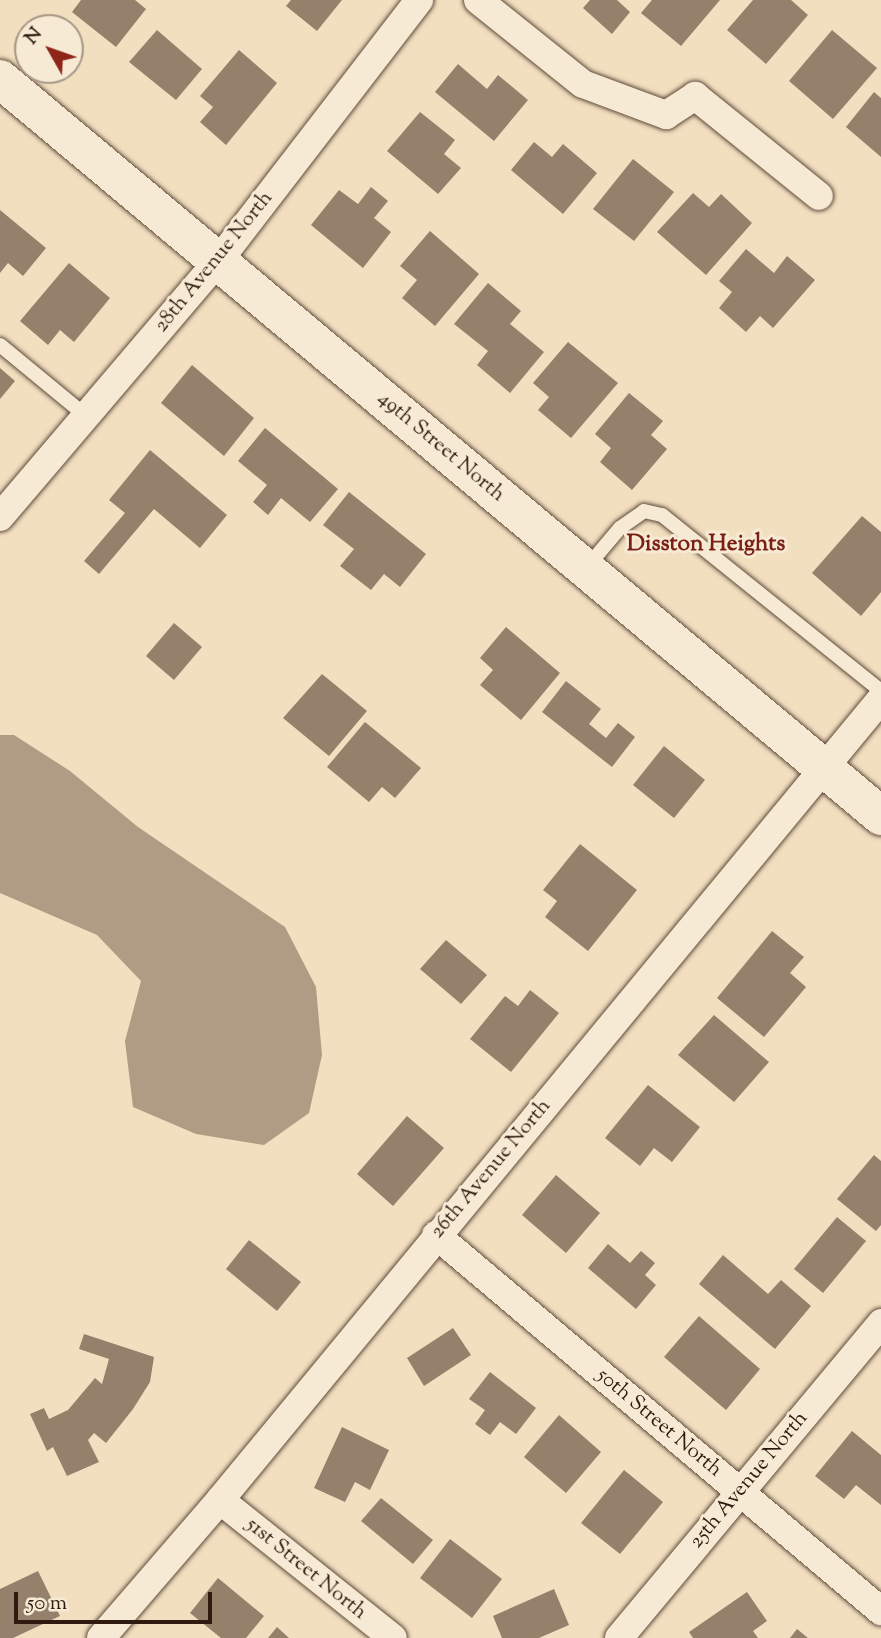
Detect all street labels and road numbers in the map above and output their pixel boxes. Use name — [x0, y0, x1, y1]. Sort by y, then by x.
street label: 28th Avenue North — [149, 186, 279, 338]
street label: 49th Street North — [372, 386, 510, 508]
street label: 26th Avenue North — [425, 1094, 557, 1244]
street label: 50th Street North — [591, 1363, 727, 1483]
street label: 25th Avenue North — [684, 1406, 814, 1554]
street label: 51st Street North — [240, 1513, 372, 1625]

